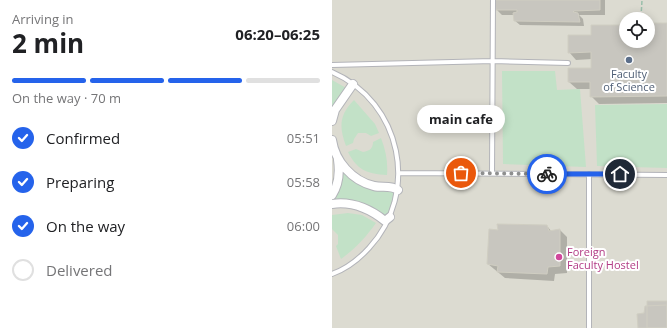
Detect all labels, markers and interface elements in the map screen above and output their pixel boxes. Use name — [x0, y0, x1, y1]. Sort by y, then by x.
text: Arriving in — [12, 10, 74, 28]
map controls — [619, 12, 655, 48]
button: locate — [619, 12, 655, 48]
text: 06:20–06:25 — [235, 24, 320, 44]
text: 2 min — [12, 25, 84, 61]
marker: Faculty of Science — [624, 55, 634, 65]
place label: Faculty of Science — [603, 66, 655, 94]
text: On the way · 70 m — [12, 89, 121, 107]
callout: main cafe — [417, 105, 505, 133]
text: main cafe — [429, 110, 493, 128]
icon: check — [12, 127, 34, 149]
text: Confirmed — [46, 128, 120, 148]
text: 05:51 — [287, 129, 320, 147]
courier — [527, 154, 567, 194]
pin — [444, 156, 478, 190]
pin — [603, 157, 637, 191]
icon: bag — [450, 162, 472, 184]
icon: bike — [536, 163, 558, 185]
icon: home — [609, 163, 631, 185]
icon: check — [12, 171, 34, 193]
text: Preparing — [46, 172, 114, 192]
text: 05:58 — [287, 173, 320, 191]
icon: check — [12, 215, 34, 237]
text: On the way — [46, 216, 125, 236]
text: 06:00 — [287, 217, 320, 235]
place label: Foreign Faculty Hostel — [567, 244, 639, 272]
marker: Foreign Faculty Hostel — [554, 252, 564, 262]
text: Delivered — [46, 260, 113, 280]

